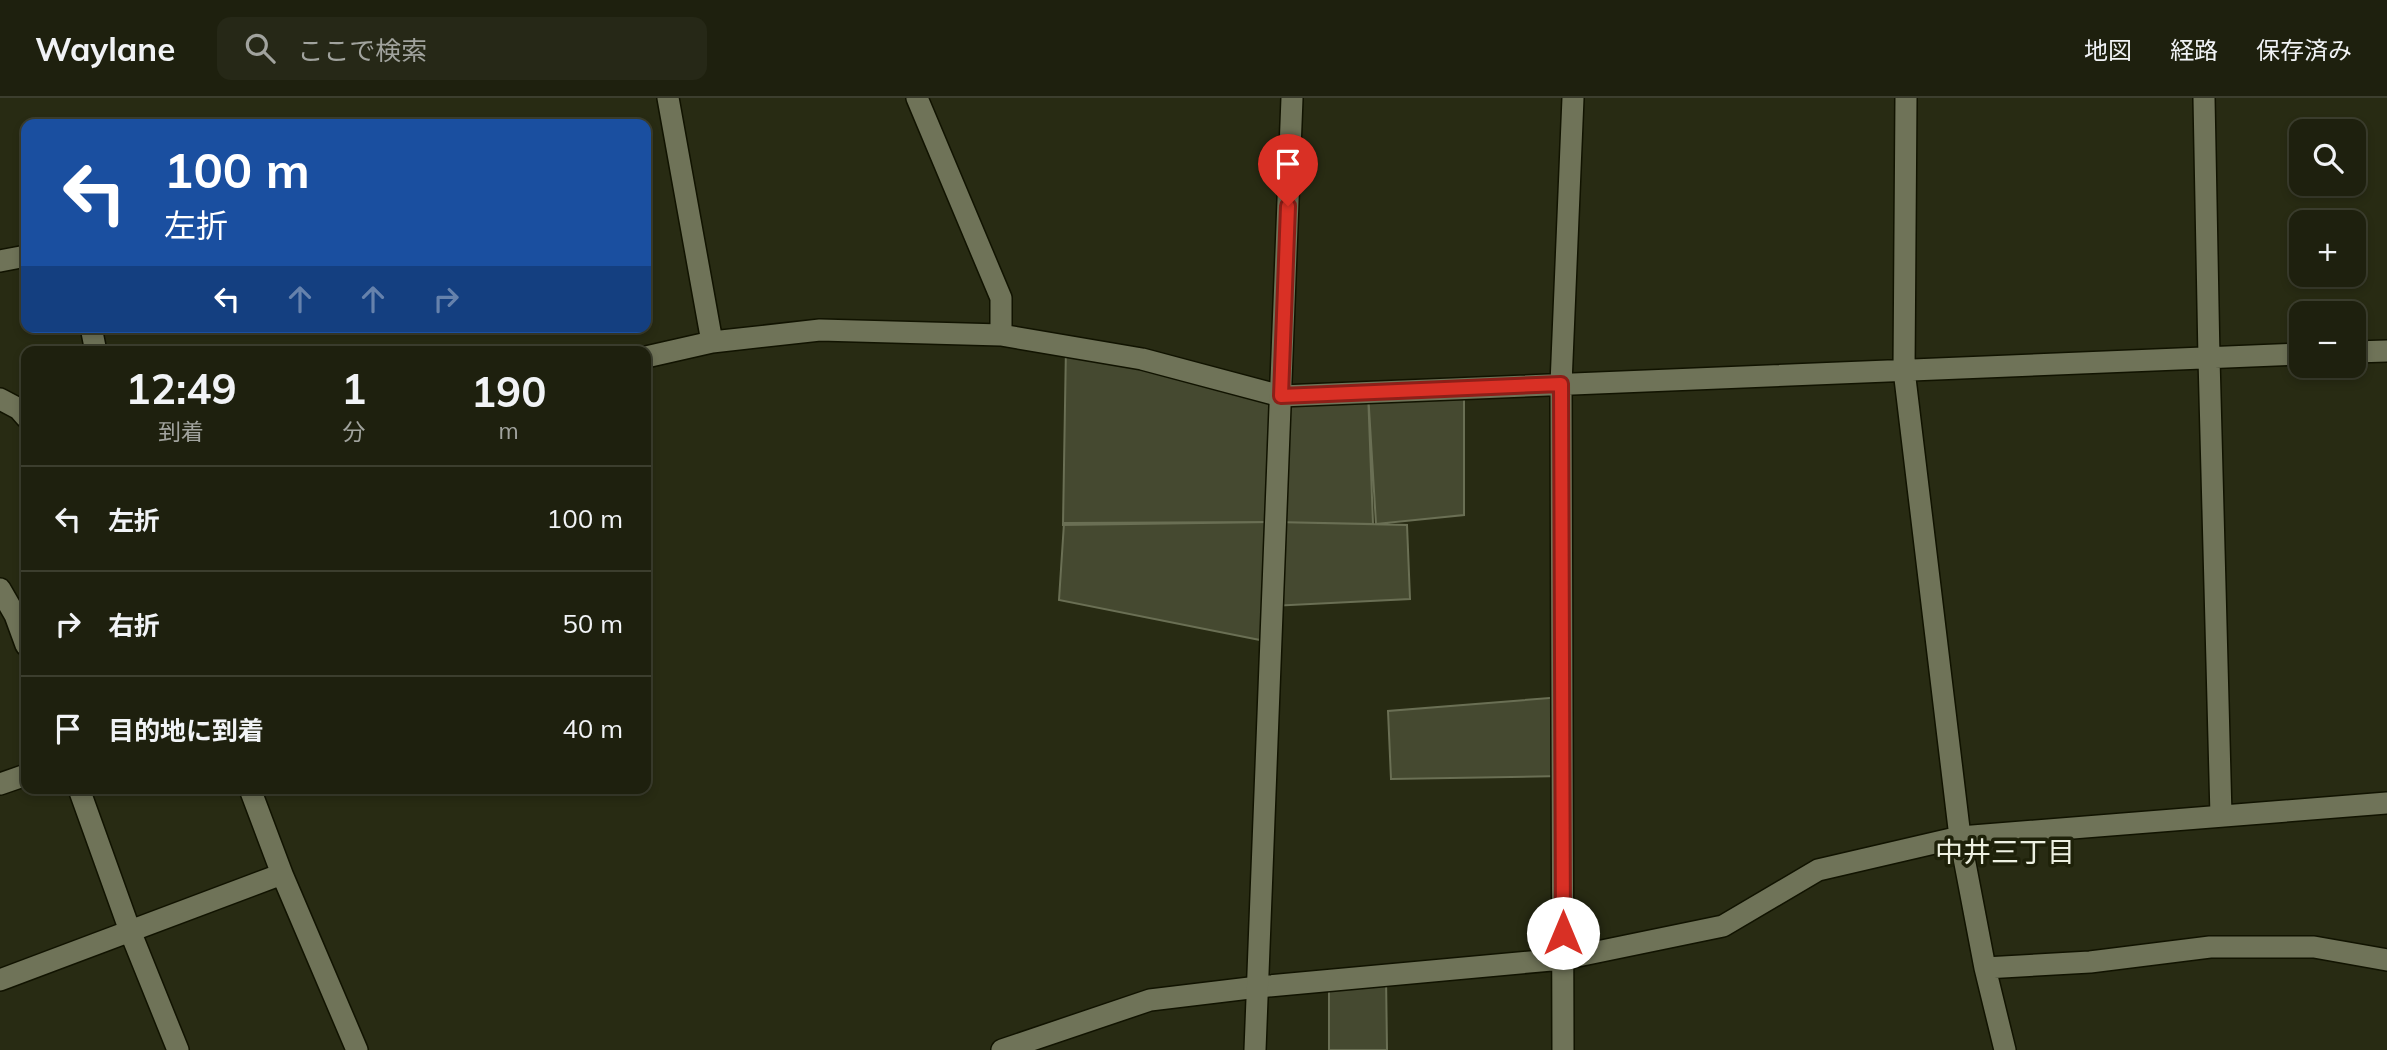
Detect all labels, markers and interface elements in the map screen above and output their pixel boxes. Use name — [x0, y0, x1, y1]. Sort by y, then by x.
search box — [217, 17, 707, 80]
text: Waylane — [35, 28, 175, 69]
icon: search — [241, 29, 279, 67]
text: ここで検索 — [297, 34, 427, 67]
text: 地図 — [2084, 35, 2132, 65]
text: 経路 — [2170, 35, 2218, 65]
text: 保存済み — [2256, 35, 2352, 65]
map controls — [2289, 119, 2366, 378]
button: search — [2289, 119, 2366, 196]
pin — [1258, 134, 1318, 206]
text: 100 m — [164, 139, 310, 200]
icon: arrive — [1269, 145, 1307, 183]
icon: left — [49, 147, 140, 238]
text: 左折 — [164, 205, 228, 245]
button: + — [2289, 210, 2366, 287]
icon: left — [208, 280, 246, 318]
icon: ahead — [281, 280, 319, 318]
icon: ahead — [354, 280, 392, 318]
icon: right — [427, 280, 465, 318]
button: − — [2289, 301, 2366, 378]
text: 12:49 — [125, 362, 237, 415]
text: 1 — [341, 362, 366, 415]
text: 190 — [471, 365, 546, 418]
text: m — [499, 416, 519, 445]
text: 到着 — [158, 417, 204, 446]
text: 分 — [342, 417, 365, 446]
icon: left — [49, 500, 87, 538]
text: 100 m — [547, 502, 623, 535]
text: 左折 — [108, 504, 160, 537]
icon: right — [49, 605, 87, 643]
text: 50 m — [562, 607, 623, 640]
text: 右折 — [108, 609, 160, 642]
icon: arrive — [49, 710, 87, 748]
text: 40 m — [562, 712, 623, 745]
text: 目的地に到着 — [108, 714, 264, 747]
district label: 中井三丁目 — [1935, 834, 2075, 869]
position arrow — [1526, 896, 1600, 970]

